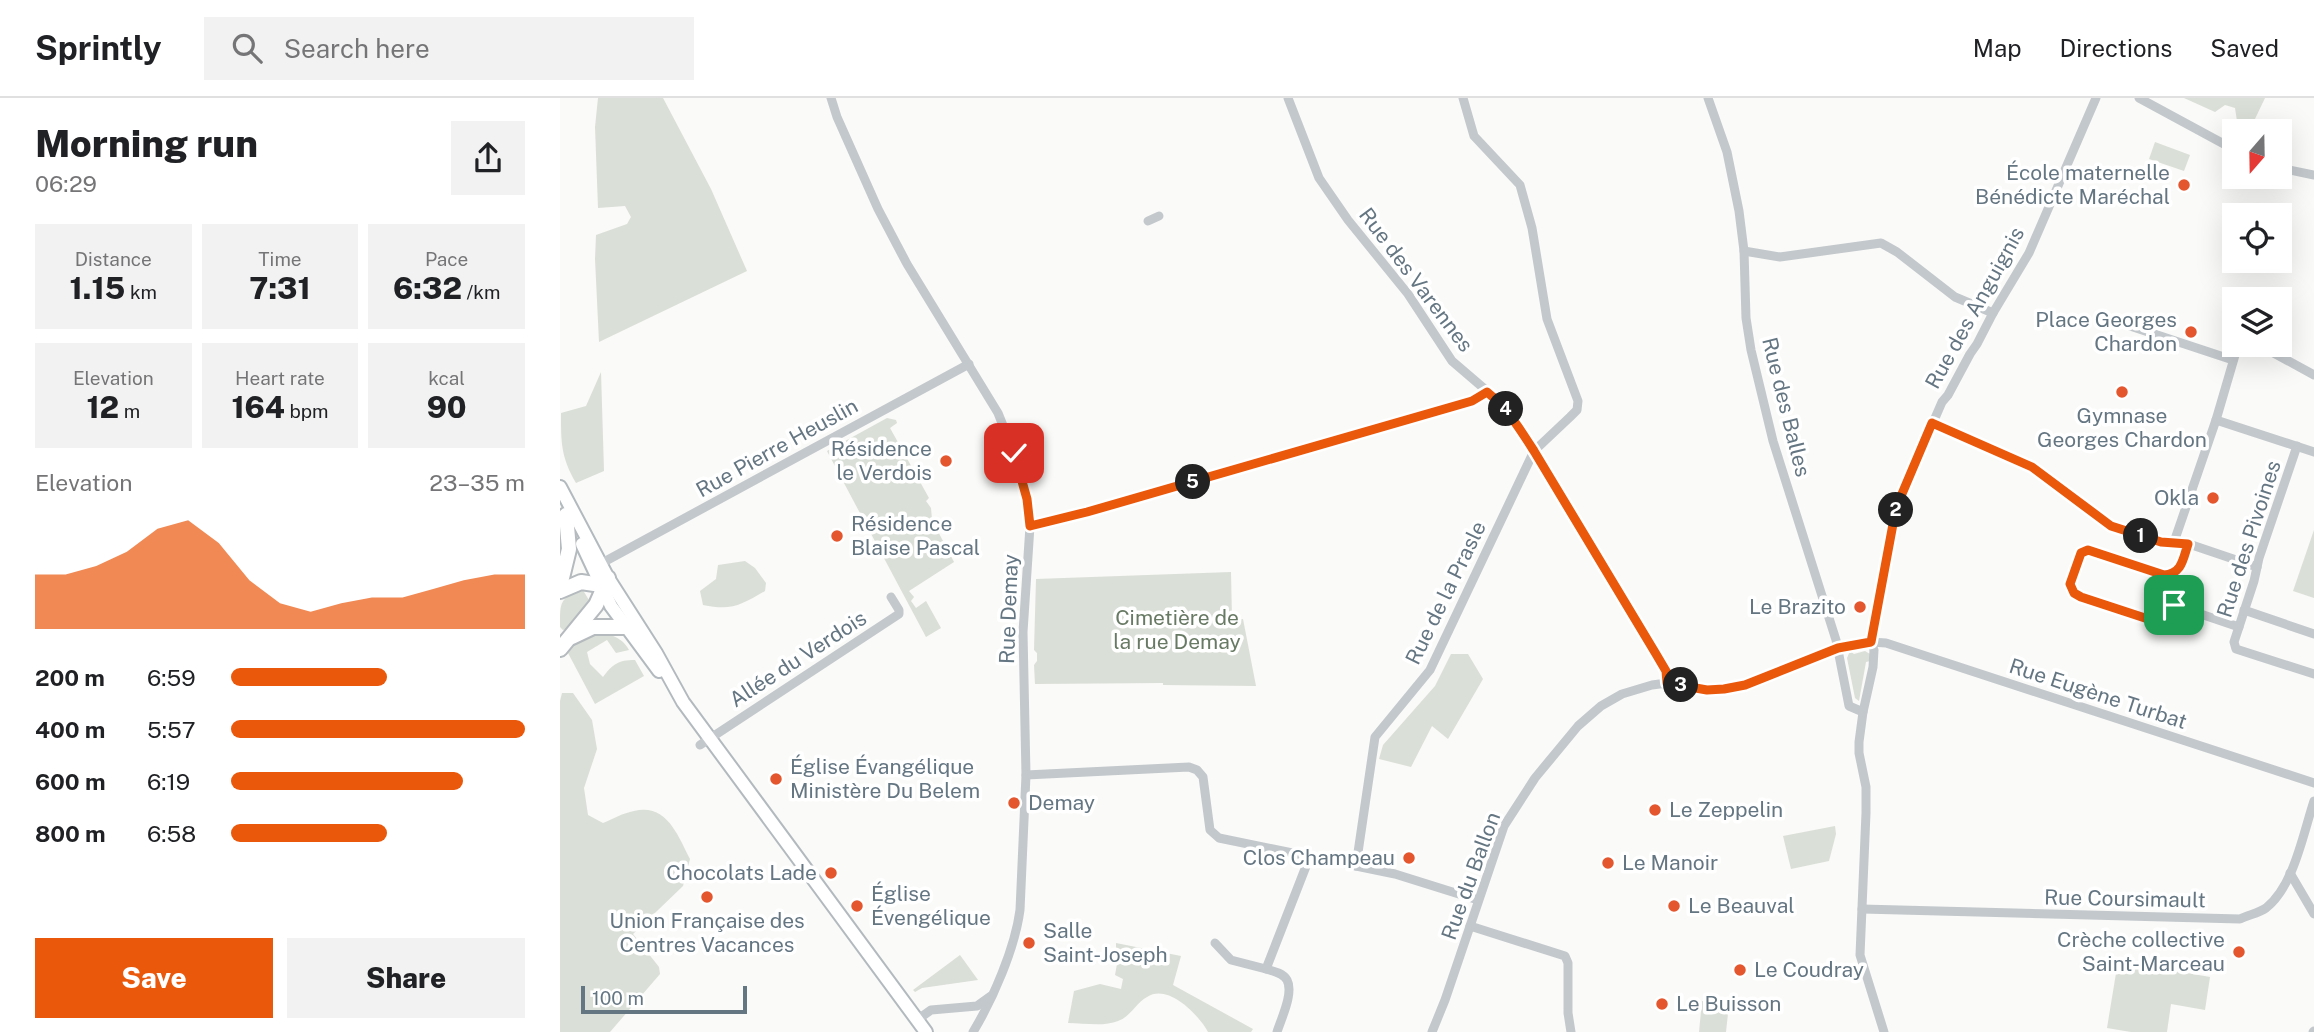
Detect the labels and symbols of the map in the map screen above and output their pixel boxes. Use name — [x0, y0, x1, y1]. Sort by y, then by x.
north arrow — [2222, 119, 2292, 189]
place label: École maternelle Bénédicte Maréchal — [1975, 160, 2170, 209]
marker: École maternelle Bénédicte Maréchal — [2176, 177, 2192, 193]
street label: Rue des Varennes — [1354, 203, 1479, 357]
street label: Rue des Anguignis — [1920, 222, 2029, 393]
place label: Place Georges Chardon — [2035, 307, 2177, 356]
marker: Place Georges Chardon — [2183, 324, 2199, 340]
street label: Rue des Balles — [1757, 335, 1816, 479]
marker: Gymnase Georges Chardon — [2114, 384, 2130, 400]
pin: 4 — [1488, 392, 1524, 426]
street label: Rue Pierre Heuslin — [692, 393, 862, 502]
place label: Gymnase Georges Chardon — [2037, 403, 2207, 452]
pin — [984, 423, 1044, 483]
place label: Résidence le Verdois — [831, 436, 932, 485]
marker: Résidence le Verdois — [938, 453, 954, 469]
street label: Rue des Pivoines — [2211, 457, 2286, 620]
pin: 5 — [1176, 464, 1210, 500]
place label: Okla — [2154, 485, 2199, 510]
marker: Okla — [2205, 490, 2221, 506]
pin: 2 — [1878, 492, 1914, 528]
place label: Résidence Blaise Pascal — [851, 511, 980, 560]
street label: Rue de la Prasle — [1400, 517, 1491, 668]
pin: 1 — [2124, 518, 2158, 554]
marker: Résidence Blaise Pascal — [829, 528, 845, 544]
street label: Rue Demay — [994, 553, 1023, 664]
pin — [2144, 575, 2204, 635]
place label: Le Brazito — [1749, 594, 1846, 619]
marker: Le Brazito — [1852, 599, 1868, 615]
street label: Allée du Verdois — [725, 605, 871, 712]
park label: Cimetière de la rue Demay — [1113, 605, 1241, 654]
street label: Rue Eugène Turbat — [2006, 653, 2190, 734]
pin: 3 — [1664, 668, 1698, 702]
place label: Église Évangélique Ministère Du Belem — [790, 754, 980, 803]
marker: Église Évangélique Ministère Du Belem — [768, 771, 784, 787]
place label: Demay — [1028, 790, 1095, 815]
marker: Demay — [1006, 795, 1022, 811]
place label: Le Zeppelin — [1669, 797, 1783, 822]
marker: Le Zeppelin — [1647, 802, 1663, 818]
street label: Rue du Ballon — [1436, 808, 1505, 943]
place label: Clos Champeau — [1243, 845, 1395, 870]
marker: Clos Champeau — [1401, 850, 1417, 866]
place label: Le Manoir — [1622, 850, 1718, 875]
marker: Le Manoir — [1600, 855, 1616, 871]
place label: Chocolats Lade — [666, 860, 817, 885]
marker: Chocolats Lade — [823, 865, 839, 881]
place label: Église Évengélique — [871, 881, 991, 930]
street label: Rue Coursimault — [2044, 885, 2206, 912]
marker: Union Française des Centres Vacances — [699, 889, 715, 905]
place label: Le Beauval — [1688, 893, 1795, 918]
marker: Église Évengélique — [849, 898, 865, 914]
marker: Le Beauval — [1666, 898, 1682, 914]
place label: Union Française des Centres Vacances — [609, 908, 805, 957]
place label: Salle Saint-Joseph — [1043, 918, 1168, 967]
place label: Crèche collective Saint-Marceau — [2057, 927, 2225, 976]
marker: Salle Saint-Joseph — [1021, 935, 1037, 951]
marker: Crèche collective Saint-Marceau — [2231, 944, 2247, 960]
place label: Le Coudray — [1754, 957, 1864, 982]
marker: Le Coudray — [1732, 962, 1748, 978]
scale bar — [581, 983, 747, 1015]
place label: Le Buisson — [1676, 991, 1781, 1016]
marker: Le Buisson — [1654, 996, 1670, 1012]

